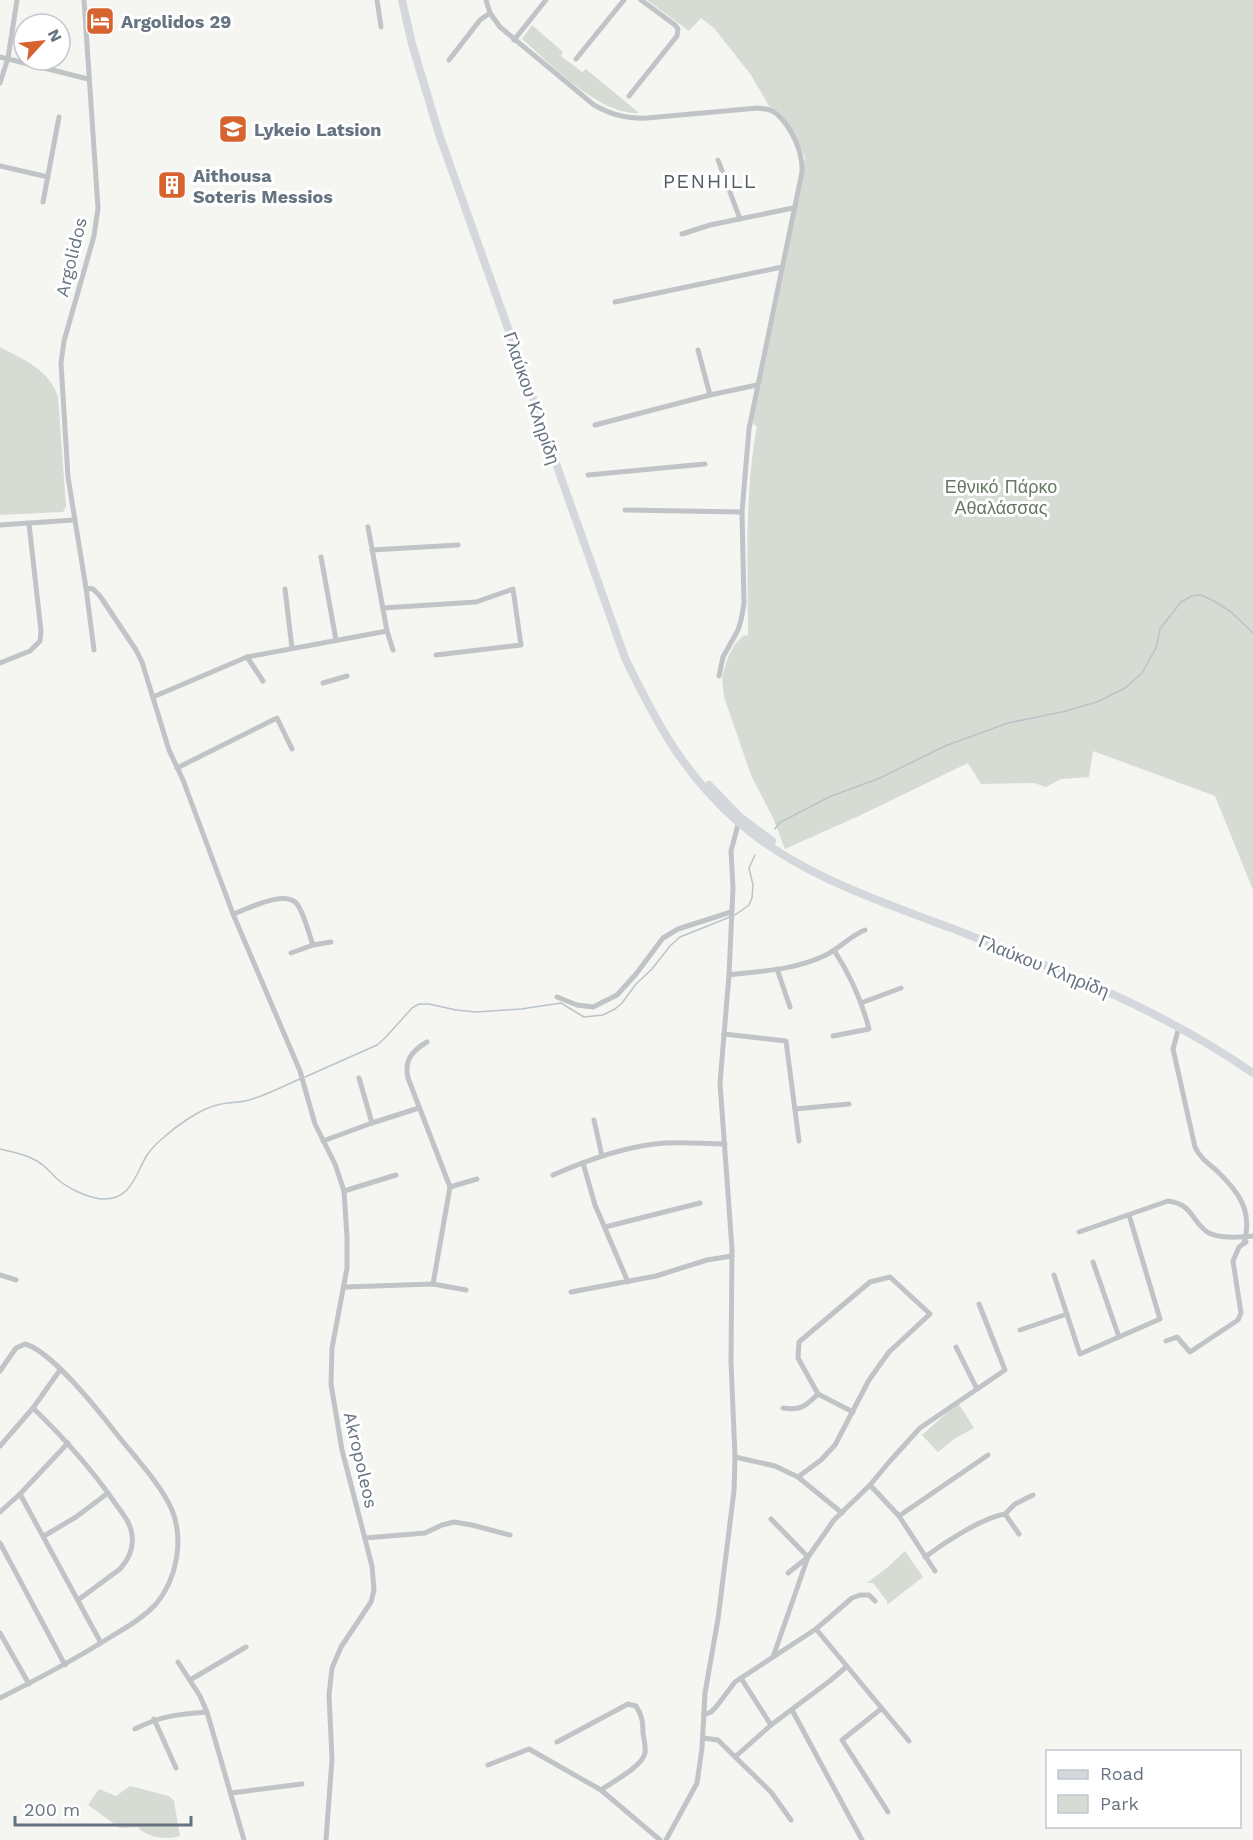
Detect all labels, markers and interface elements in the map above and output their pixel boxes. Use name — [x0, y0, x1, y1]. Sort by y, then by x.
hotel icon: Argolidos 29 — [84, 5, 116, 37]
place label: Argolidos 29 — [121, 11, 231, 32]
north arrow — [12, 12, 72, 72]
text: N — [44, 26, 66, 45]
school or university icon: Lykeio Latsion — [217, 113, 249, 145]
place label: Lykeio Latsion — [254, 119, 381, 140]
place label: Aithousa Soteris Messios — [193, 165, 333, 207]
building icon: Aithousa Soteris Messios — [156, 169, 188, 201]
district label: PENHILL — [663, 169, 757, 193]
street label: Argolidos — [51, 215, 91, 299]
street label: Γλαύκου Κληρίδη — [499, 329, 565, 467]
park label: Εθνικό Πάρκο Αθαλάσσας — [945, 476, 1057, 518]
street label: Γλαύκου Κληρίδη — [976, 930, 1112, 1002]
street label: Akropoleos — [340, 1410, 382, 1510]
legend — [1046, 1750, 1241, 1828]
text: Road — [1100, 1763, 1144, 1784]
scale bar — [15, 1789, 190, 1827]
text: Park — [1100, 1793, 1139, 1814]
text: 200 m — [24, 1799, 80, 1820]

